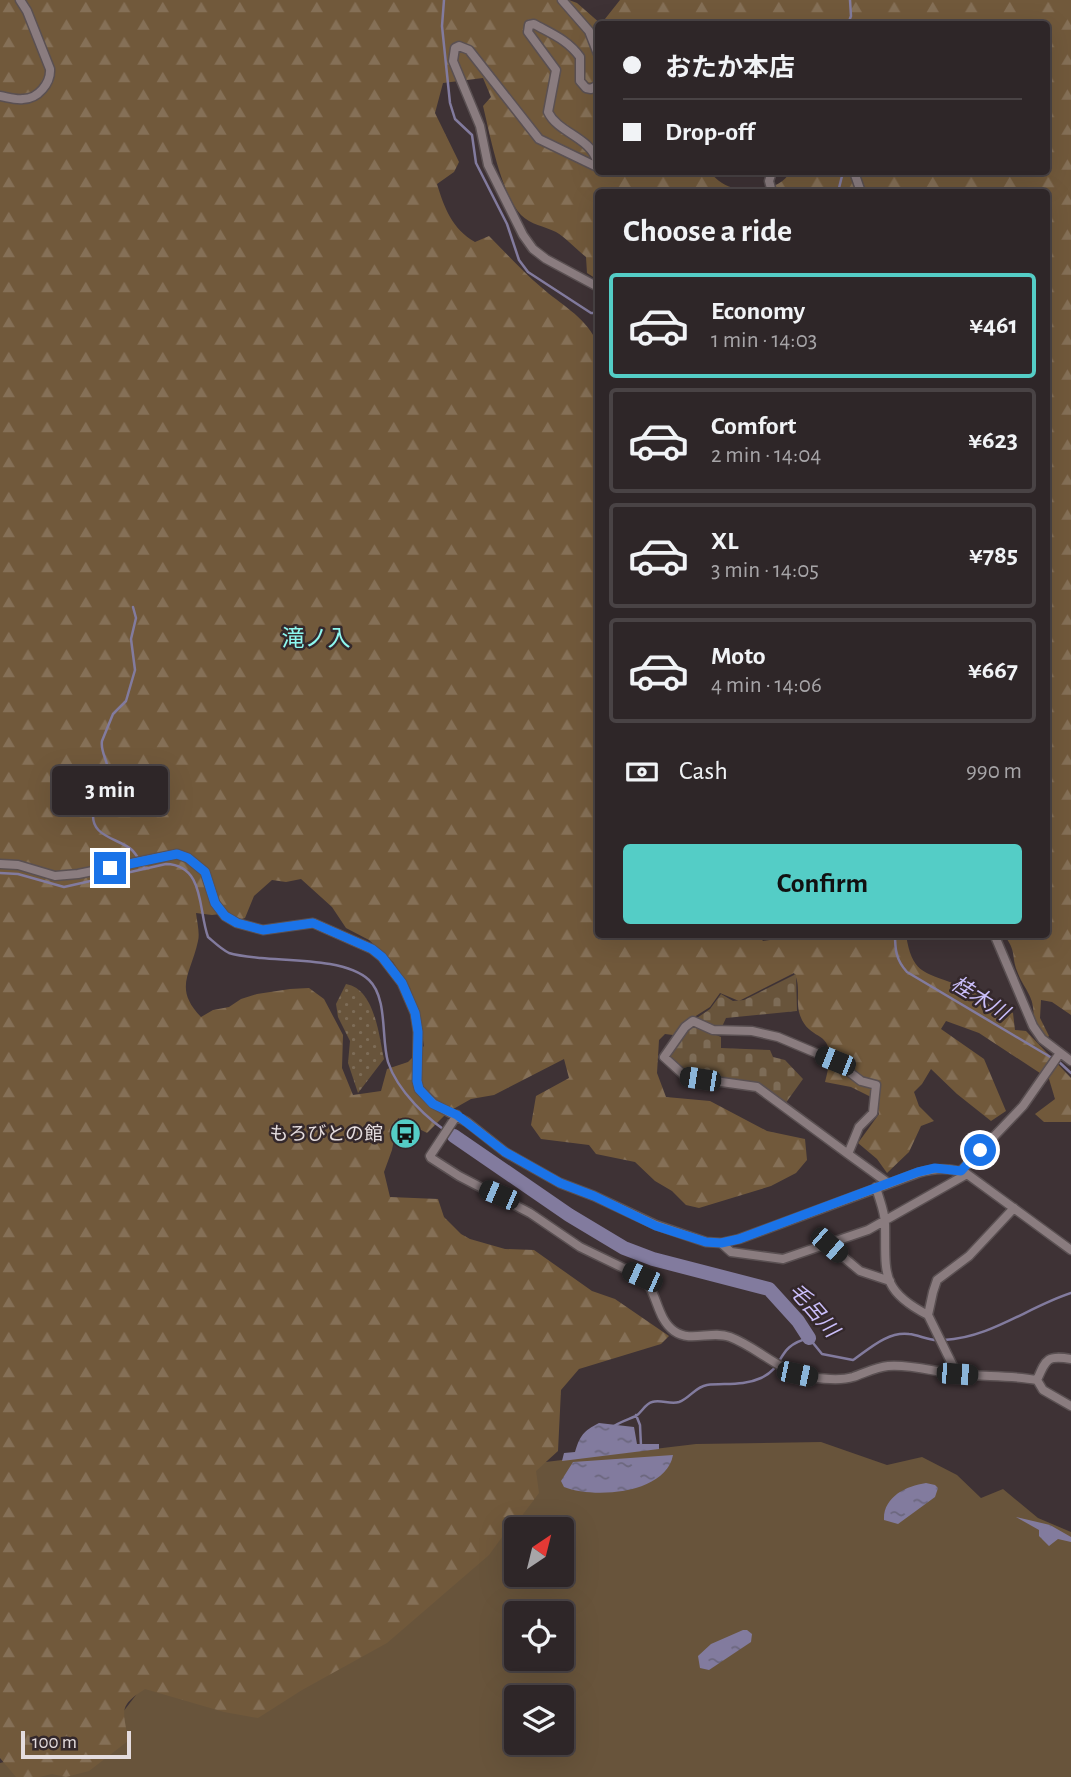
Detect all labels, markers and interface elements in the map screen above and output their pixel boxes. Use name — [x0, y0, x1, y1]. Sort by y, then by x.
text: おたか本店 — [665, 55, 795, 81]
text: Drop-off — [665, 119, 754, 145]
text: Choose a ride — [623, 215, 792, 247]
icon: car — [627, 294, 690, 357]
text: Economy — [711, 298, 805, 324]
text: ¥461 — [969, 312, 1018, 338]
text: 1 min · 14:03 — [711, 329, 817, 352]
icon: car — [627, 409, 690, 472]
text: Comfort — [711, 413, 796, 439]
text: ¥623 — [968, 427, 1018, 453]
text: 2 min · 14:04 — [711, 444, 821, 467]
icon: car — [627, 524, 690, 587]
text: XL — [711, 528, 738, 554]
text: ¥785 — [969, 542, 1018, 568]
text: 3 min · 14:05 — [711, 559, 819, 582]
district label: 滝ノ入 — [282, 626, 351, 651]
icon: car — [627, 639, 690, 702]
text: Moto — [711, 643, 766, 669]
text: ¥667 — [968, 657, 1018, 683]
text: 4 min · 14:06 — [711, 674, 822, 697]
icon: cash — [623, 753, 661, 791]
text: Cash — [679, 758, 728, 784]
text: 990 m — [966, 760, 1022, 783]
callout: 3 min — [52, 766, 168, 816]
text: 3 min — [85, 779, 135, 802]
button: Confirm — [623, 844, 1022, 924]
route end — [94, 852, 126, 884]
water label: 桂木川 — [947, 972, 1014, 1025]
car — [812, 1043, 859, 1079]
car — [678, 1065, 723, 1093]
bus stop icon: もろびとの館 — [389, 1116, 423, 1150]
place label: もろびとの館 — [269, 1124, 383, 1144]
route start — [964, 1134, 996, 1166]
car — [476, 1177, 523, 1213]
car — [807, 1223, 852, 1267]
car — [619, 1259, 666, 1295]
water label: 毛呂川 — [785, 1279, 844, 1342]
car — [775, 1359, 820, 1389]
car — [936, 1362, 979, 1386]
north arrow — [504, 1517, 574, 1587]
map controls — [504, 1517, 574, 1755]
button: locate — [504, 1601, 574, 1671]
button: layers — [504, 1685, 574, 1755]
scale bar — [21, 1728, 131, 1760]
text: 100 m — [32, 1733, 77, 1752]

